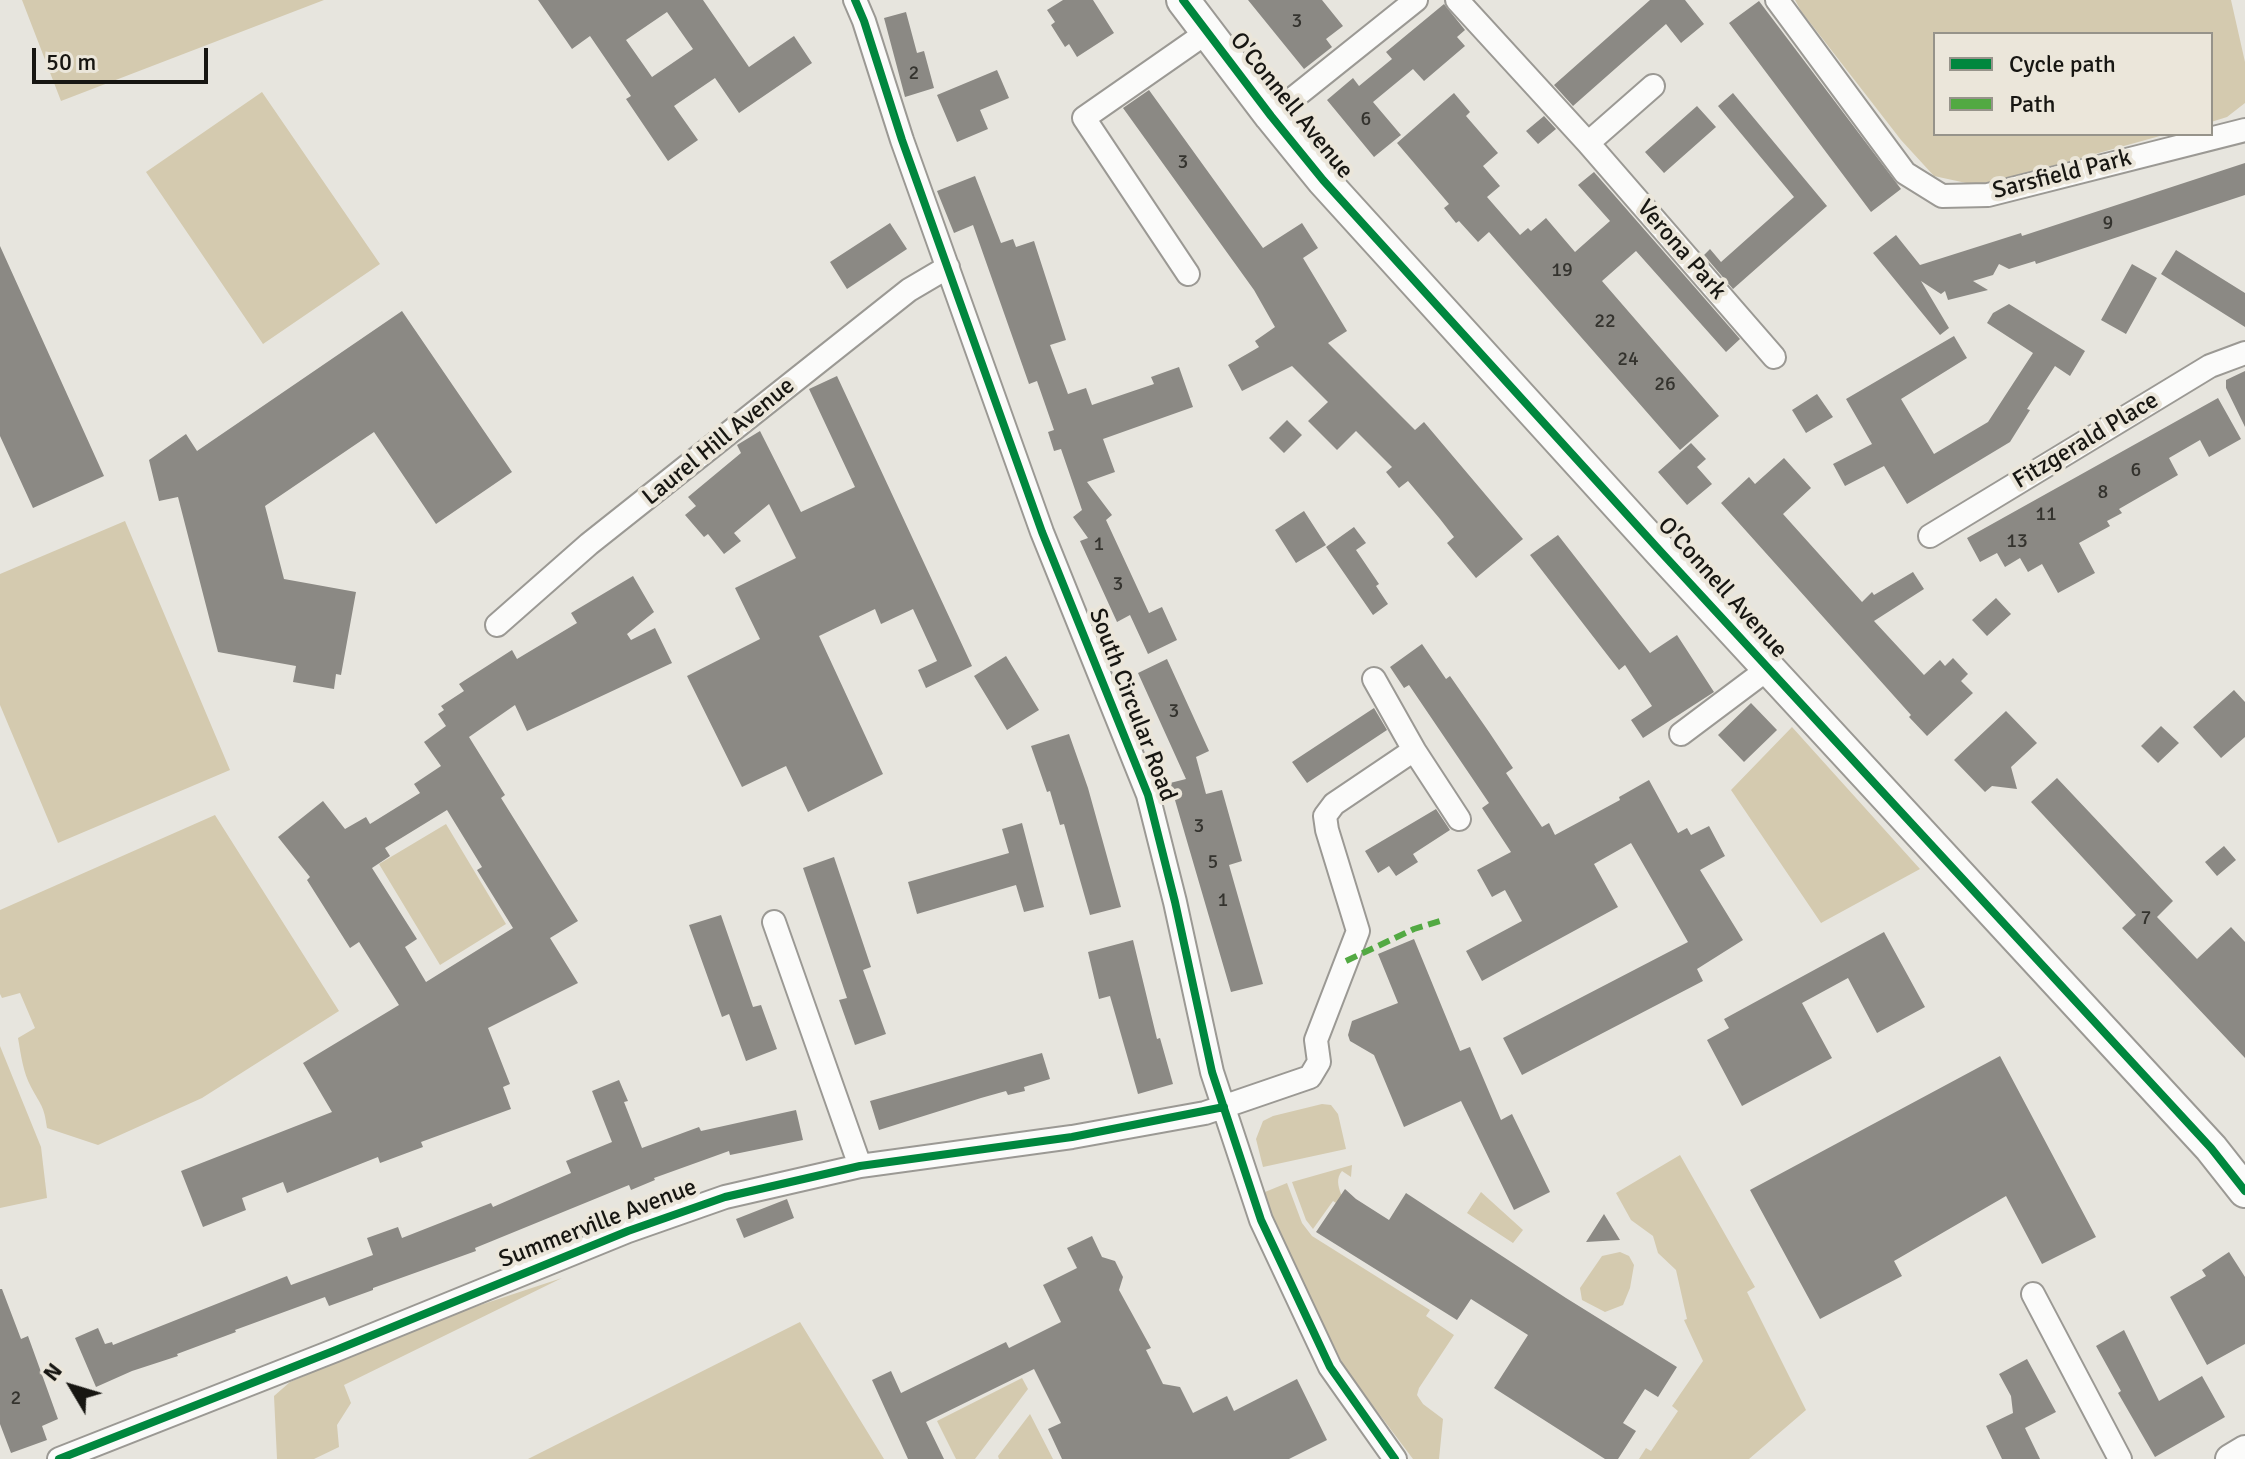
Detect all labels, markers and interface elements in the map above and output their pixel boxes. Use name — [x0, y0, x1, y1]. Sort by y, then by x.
house number: 3 — [1292, 10, 1302, 34]
street label: O'Connell Avenue — [1223, 27, 1359, 185]
scale bar — [36, 32, 212, 82]
legend — [1933, 32, 2213, 136]
text: 50 m — [46, 47, 96, 77]
text: Cycle path — [2009, 49, 2116, 79]
house number: 2 — [909, 62, 919, 86]
text: Path — [2009, 89, 2055, 119]
house number: 6 — [1361, 108, 1371, 132]
street label: Sarsfield Park — [1990, 144, 2134, 206]
house number: 3 — [1178, 151, 1188, 175]
street label: Verona Park — [1630, 194, 1732, 306]
house number: 9 — [2103, 212, 2113, 236]
house number: 19 — [1551, 259, 1573, 283]
house number: 22 — [1594, 310, 1616, 334]
house number: 24 — [1617, 348, 1639, 372]
street label: Laurel Hill Avenue — [637, 372, 801, 512]
house number: 26 — [1654, 373, 1676, 397]
street label: Fitzgerald Place — [2008, 386, 2164, 496]
house number: 6 — [2131, 459, 2141, 483]
house number: 8 — [2098, 481, 2108, 505]
house number: 11 — [2035, 503, 2057, 527]
street label: O'Connell Avenue — [1651, 512, 1793, 664]
house number: 13 — [2006, 530, 2028, 554]
house number: 1 — [1094, 533, 1104, 557]
house number: 3 — [1113, 573, 1123, 597]
street label: South Circular Road — [1082, 605, 1182, 805]
house number: 3 — [1169, 700, 1179, 724]
house number: 3 — [1194, 815, 1204, 839]
house number: 5 — [1208, 851, 1218, 875]
house number: 1 — [1218, 889, 1228, 913]
house number: 7 — [2141, 907, 2151, 931]
street label: Summerville Avenue — [495, 1173, 701, 1275]
north arrow — [32, 1347, 112, 1427]
text: N — [37, 1358, 68, 1386]
house number: 2 — [11, 1387, 21, 1411]

